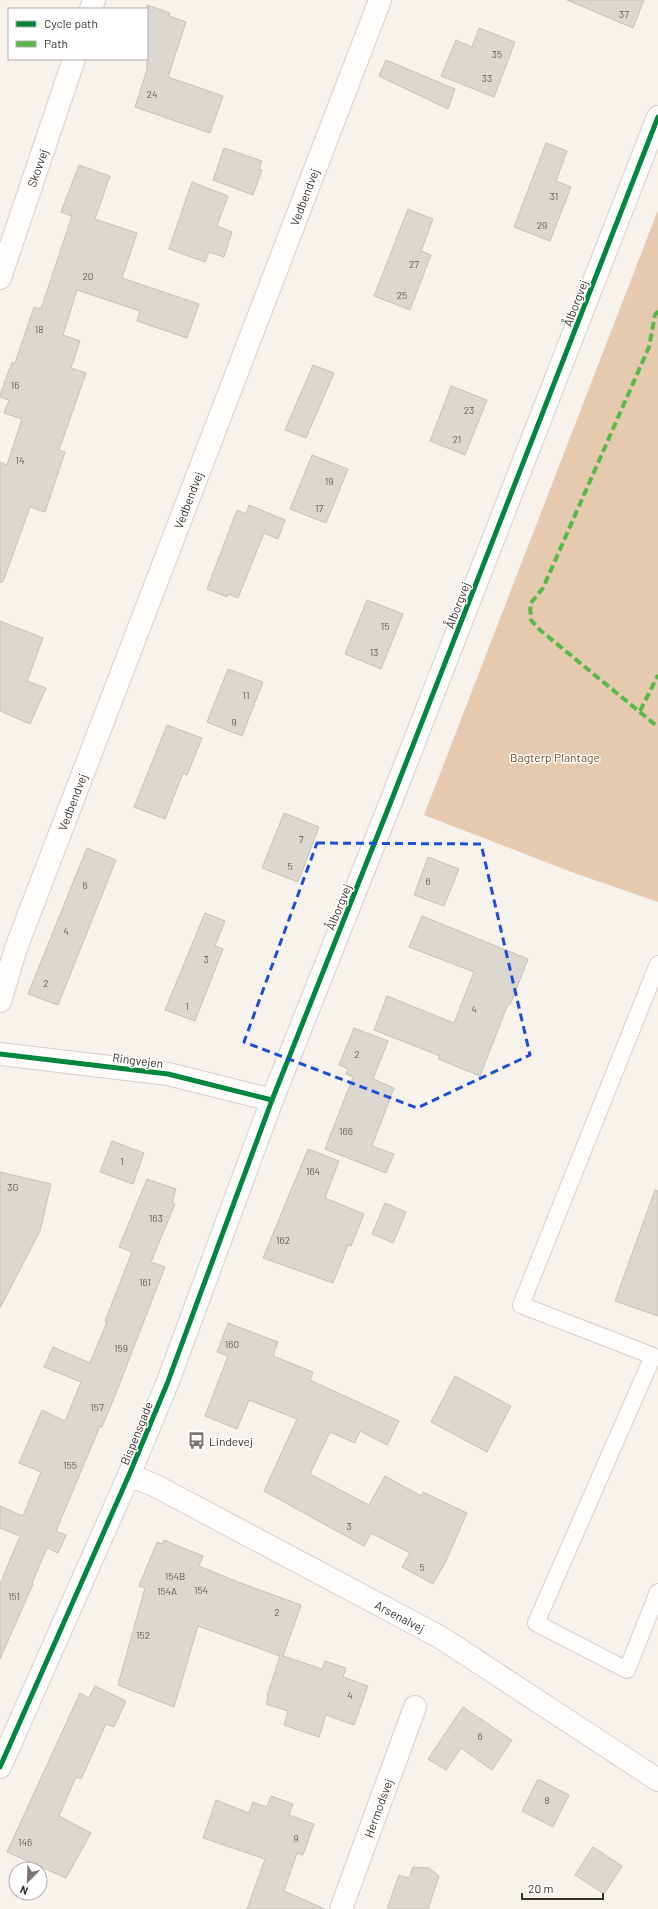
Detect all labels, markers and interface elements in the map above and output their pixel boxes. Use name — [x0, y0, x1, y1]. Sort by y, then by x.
legend — [8, 8, 148, 60]
house number: 37 — [619, 8, 629, 20]
text: Cycle path — [44, 16, 98, 30]
text: Path — [44, 36, 68, 50]
house number: 35 — [492, 48, 502, 60]
house number: 33 — [482, 72, 492, 84]
house number: 24 — [147, 88, 157, 100]
street label: Skovvej — [24, 147, 50, 189]
street label: Vedbendvej — [287, 166, 321, 228]
house number: 31 — [550, 190, 558, 202]
house number: 29 — [537, 219, 547, 231]
house number: 27 — [409, 258, 419, 270]
house number: 20 — [82, 270, 94, 282]
street label: Ålborgvej — [560, 278, 590, 328]
house number: 25 — [397, 289, 407, 301]
house number: 18 — [35, 323, 43, 335]
house number: 16 — [11, 379, 19, 391]
house number: 23 — [464, 404, 474, 416]
house number: 21 — [453, 433, 461, 445]
house number: 14 — [15, 454, 25, 466]
street label: Vedbendvej — [171, 469, 205, 531]
house number: 19 — [325, 475, 333, 487]
house number: 17 — [315, 502, 323, 514]
street label: Ålborgvej — [442, 580, 472, 630]
house number: 15 — [381, 620, 389, 632]
house number: 13 — [370, 646, 378, 658]
house number: 11 — [242, 689, 250, 701]
house number: 9 — [231, 716, 237, 728]
park label: Bagterp Plantage — [510, 750, 600, 764]
street label: Vedbendvej — [55, 771, 89, 833]
house number: 7 — [299, 833, 304, 845]
house number: 5 — [287, 860, 293, 872]
house number: 6 — [425, 875, 431, 887]
house number: 6 — [82, 879, 88, 891]
street label: Ålborgvej — [322, 882, 354, 932]
house number: 4 — [63, 925, 69, 937]
house number: 3 — [203, 953, 209, 965]
house number: 2 — [43, 977, 49, 989]
house number: 1 — [185, 1000, 189, 1012]
house number: 4 — [471, 1003, 477, 1015]
house number: 2 — [354, 1048, 360, 1060]
street label: Ringvejen — [112, 1050, 164, 1070]
house number: 166 — [339, 1125, 353, 1137]
house number: 1 — [120, 1155, 124, 1167]
house number: 164 — [306, 1165, 320, 1177]
house number: 3G — [7, 1181, 19, 1193]
house number: 163 — [149, 1212, 163, 1224]
house number: 162 — [276, 1234, 290, 1246]
house number: 161 — [139, 1276, 151, 1288]
house number: 160 — [225, 1338, 239, 1350]
house number: 159 — [114, 1342, 128, 1354]
street label: Bispensgade — [117, 1399, 155, 1467]
house number: 157 — [90, 1401, 104, 1413]
bus stop icon: Lindevej — [186, 1431, 206, 1451]
place label: Lindevej — [209, 1434, 253, 1448]
house number: 155 — [63, 1459, 77, 1471]
house number: 3 — [346, 1520, 352, 1532]
house number: 5 — [419, 1561, 425, 1573]
house number: 154B — [165, 1570, 185, 1582]
house number: 154 — [194, 1584, 208, 1596]
house number: 154A — [157, 1585, 177, 1597]
house number: 151 — [8, 1590, 20, 1602]
street label: Arsenalvej — [373, 1597, 427, 1635]
house number: 2 — [274, 1606, 280, 1618]
house number: 152 — [136, 1629, 150, 1641]
house number: 4 — [347, 1689, 353, 1701]
house number: 6 — [477, 1730, 483, 1742]
street label: Hermodsvej — [361, 1777, 395, 1839]
house number: 8 — [544, 1794, 550, 1806]
house number: 9 — [293, 1832, 299, 1844]
house number: 146 — [18, 1836, 32, 1848]
north arrow — [8, 1861, 48, 1901]
scale bar — [522, 1875, 603, 1901]
text: 20 m — [528, 1881, 554, 1895]
text: N — [18, 1883, 30, 1898]

